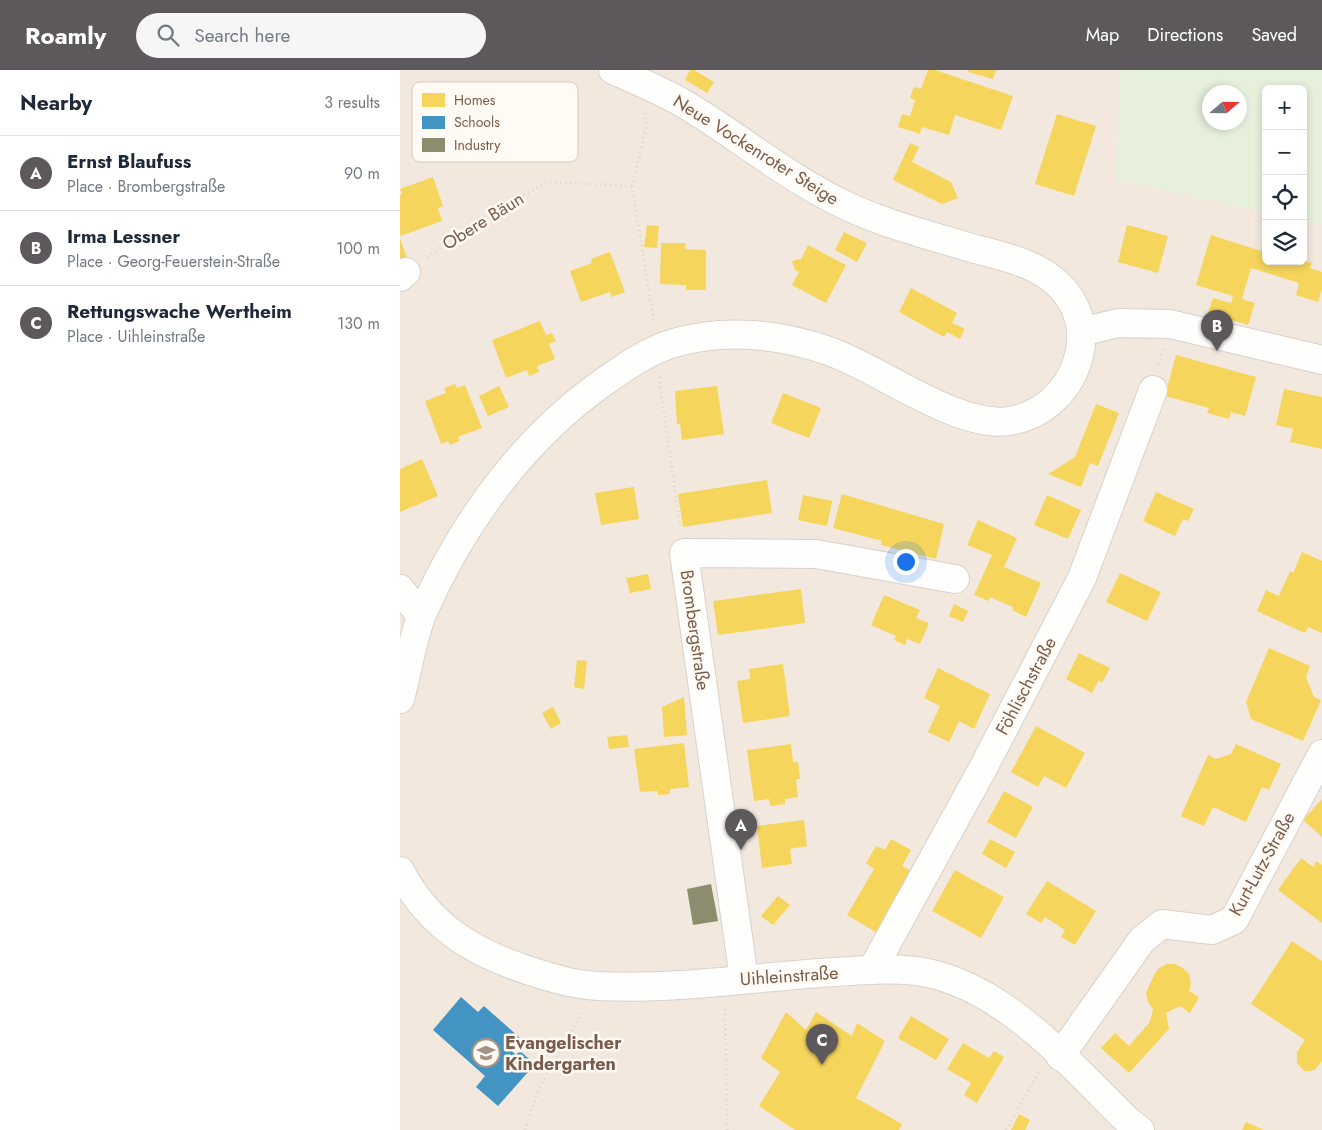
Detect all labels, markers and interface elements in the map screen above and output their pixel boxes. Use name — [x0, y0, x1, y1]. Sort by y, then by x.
search box — [136, 13, 486, 58]
text: Roamly — [25, 18, 106, 53]
icon: search — [154, 21, 182, 49]
text: Search here — [194, 22, 290, 49]
text: Map — [1086, 22, 1119, 48]
text: Directions — [1147, 22, 1223, 48]
text: Saved — [1251, 22, 1297, 48]
legend — [412, 82, 578, 162]
north arrow — [1202, 85, 1247, 130]
map controls — [1262, 85, 1307, 265]
button: + — [1262, 85, 1307, 130]
text: Nearby — [20, 88, 92, 118]
street label: Neue Vockenroter Steige — [668, 88, 844, 212]
text: Homes — [454, 90, 496, 110]
text: 3 results — [324, 91, 380, 114]
text: Schools — [454, 112, 500, 132]
button: − — [1262, 130, 1307, 175]
text: Industry — [454, 135, 501, 155]
text: Ernst Blaufuss — [67, 148, 191, 175]
text: A — [30, 162, 42, 185]
text: 90 m — [344, 162, 380, 185]
text: Place · Brombergstraße — [67, 175, 225, 198]
button: locate — [1262, 175, 1307, 220]
street label: Obere Bäun — [437, 186, 529, 256]
button: layers — [1262, 220, 1307, 265]
text: Irma Lessner — [67, 223, 180, 250]
text: B — [31, 237, 41, 260]
text: 100 m — [336, 237, 380, 260]
text: Place · Georg-Feuerstein-Straße — [67, 250, 280, 273]
text: Rettungswache Wertheim — [67, 298, 292, 325]
pin: B — [1201, 310, 1233, 351]
text: C — [30, 312, 42, 335]
text: 130 m — [337, 312, 380, 335]
text: Place · Uihleinstraße — [67, 325, 205, 348]
your location — [893, 549, 919, 575]
street label: Brombergstraße — [674, 568, 716, 692]
street label: Föhlischstraße — [989, 632, 1063, 740]
street label: Kurt-Lutz-Straße — [1223, 807, 1301, 921]
pin: A — [725, 809, 757, 850]
street label: Uihleinstraße — [739, 960, 839, 992]
pin: C — [806, 1024, 838, 1065]
place label: Evangelischer Kindergarten — [505, 1030, 622, 1077]
school or university icon: Evangelischer Kindergarten — [471, 1038, 501, 1068]

